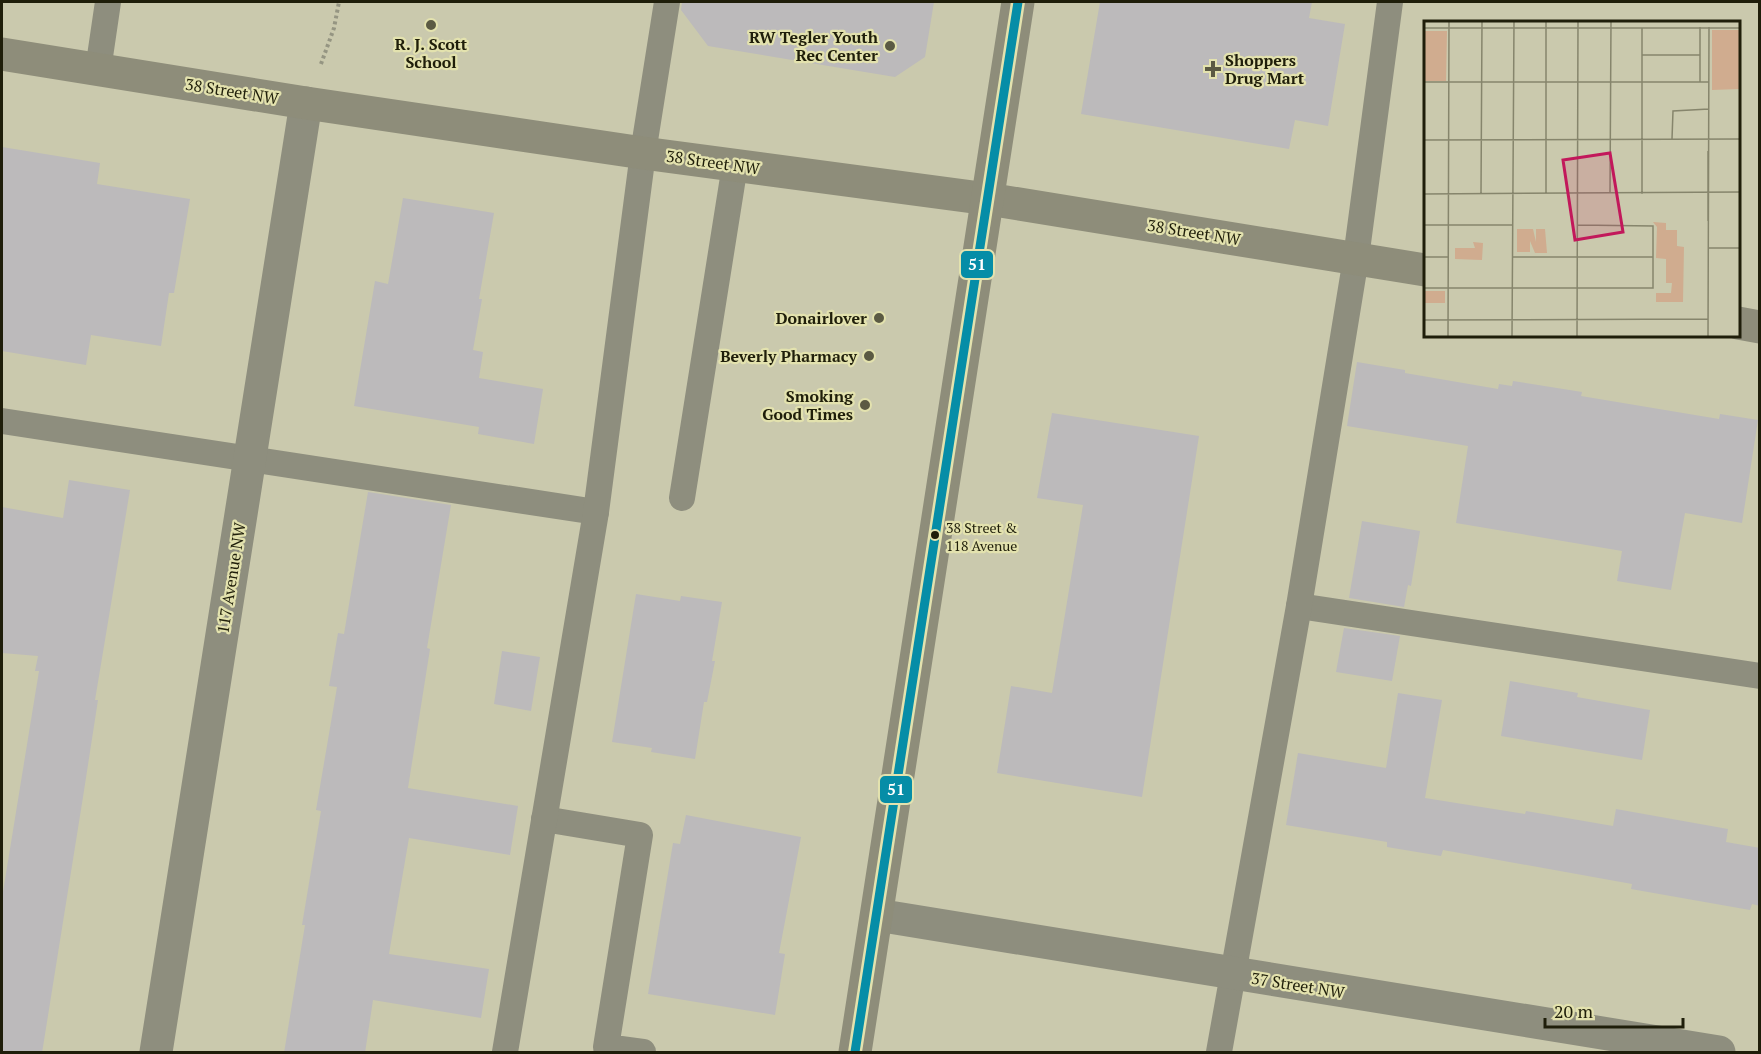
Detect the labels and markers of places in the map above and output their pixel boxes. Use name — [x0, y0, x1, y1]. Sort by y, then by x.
marker: R. J. Scott School — [424, 18, 438, 32]
place label: RW Tegler Youth Rec Center — [749, 26, 879, 66]
place label: R. J. Scott School — [395, 33, 468, 73]
marker: RW Tegler Youth Rec Center — [883, 39, 897, 53]
place label: Shoppers Drug Mart — [1225, 49, 1305, 89]
marker: Shoppers Drug Mart — [1206, 62, 1220, 76]
place label: Donairlover — [776, 307, 867, 329]
marker: Donairlover — [872, 311, 886, 325]
place label: Beverly Pharmacy — [720, 345, 858, 367]
marker: Beverly Pharmacy — [862, 349, 876, 363]
place label: Smoking Good Times — [762, 385, 854, 425]
marker: Smoking Good Times — [858, 398, 872, 412]
place label: 38 Street & 118 Avenue — [946, 518, 1017, 555]
marker: 38 Street & 118 Avenue — [929, 529, 941, 541]

